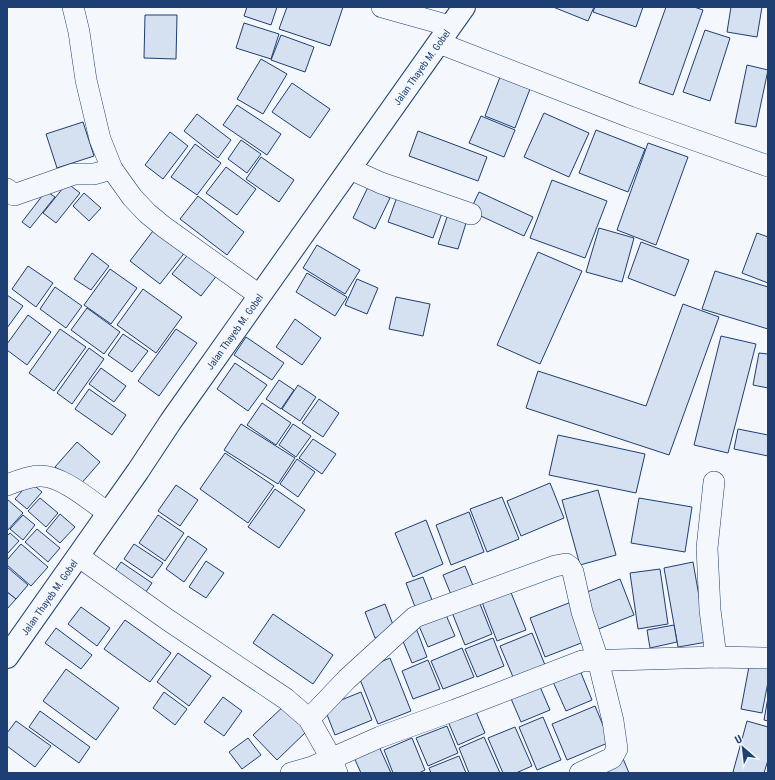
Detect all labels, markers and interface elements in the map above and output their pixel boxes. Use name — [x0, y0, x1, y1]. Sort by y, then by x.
street label: Jalan Thayeb M. Gobel — [391, 28, 452, 107]
street label: Jalan Thayeb M. Gobel — [204, 292, 265, 372]
street label: Jalan Thayeb M. Gobel — [19, 558, 80, 638]
north arrow — [723, 728, 763, 768]
text: U — [733, 732, 744, 747]

